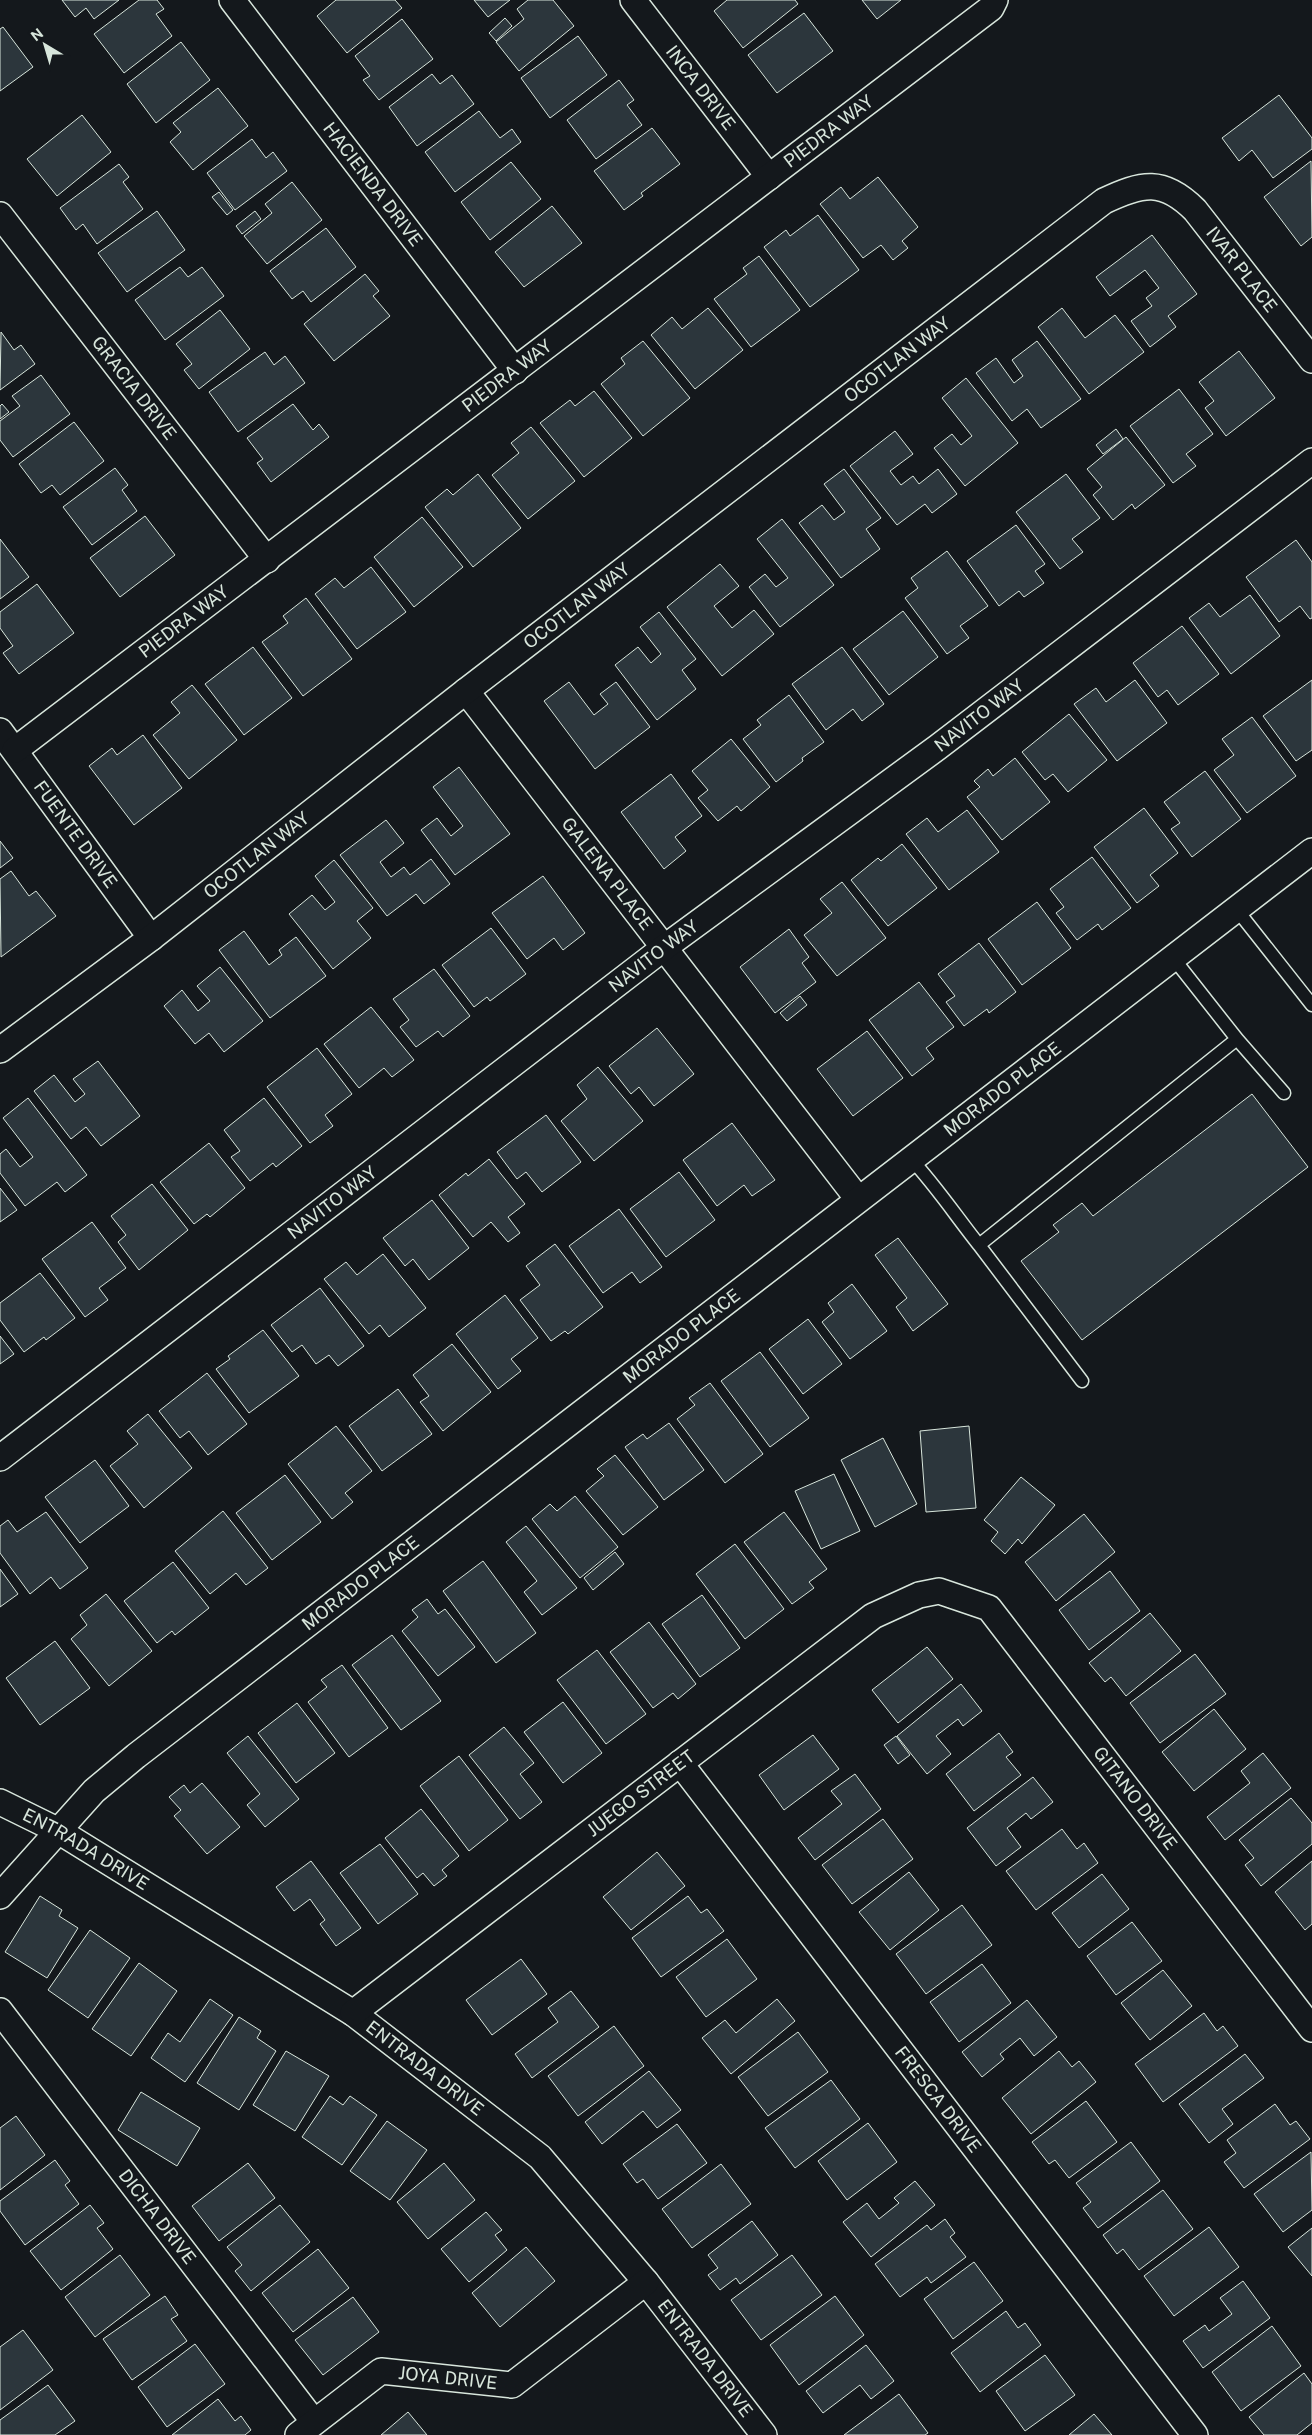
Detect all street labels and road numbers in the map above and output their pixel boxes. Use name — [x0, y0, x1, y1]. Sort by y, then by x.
street label: INCA DRIVE — [662, 41, 740, 134]
street label: PIEDRA WAY — [779, 90, 877, 172]
street label: HACIENDA DRIVE — [319, 118, 427, 250]
street label: IVAR PLACE — [1202, 223, 1282, 316]
street label: OCOTLAN WAY — [840, 312, 954, 407]
street label: GRACIA DRIVE — [88, 332, 181, 444]
street label: PIEDRA WAY — [458, 335, 556, 416]
street label: OCOTLAN WAY — [519, 558, 634, 653]
street label: PIEDRA WAY — [135, 581, 232, 662]
street label: NAVITO WAY — [930, 674, 1028, 756]
street label: FUENTE DRIVE — [30, 776, 122, 892]
street label: OCOTLAN WAY — [199, 807, 313, 903]
street label: GALENA PLACE — [558, 813, 657, 934]
street label: NAVITO WAY — [604, 915, 702, 996]
street label: MORADO PLACE — [939, 1037, 1065, 1140]
street label: NAVITO WAY — [283, 1161, 381, 1243]
street label: MORADO PLACE — [619, 1284, 744, 1387]
street label: MORADO PLACE — [298, 1531, 423, 1634]
street label: GITANO DRIVE — [1089, 1742, 1182, 1854]
street label: JUEGO STREET — [583, 1745, 699, 1841]
street label: ENTRADA DRIVE — [19, 1804, 153, 1894]
street label: ENTRADA DRIVE — [362, 2016, 488, 2120]
street label: FRESCA DRIVE — [891, 2042, 986, 2157]
street label: DICHA DRIVE — [115, 2165, 201, 2268]
street label: ENTRADA DRIVE — [653, 2295, 757, 2421]
street label: JOYA DRIVE — [397, 2362, 498, 2393]

